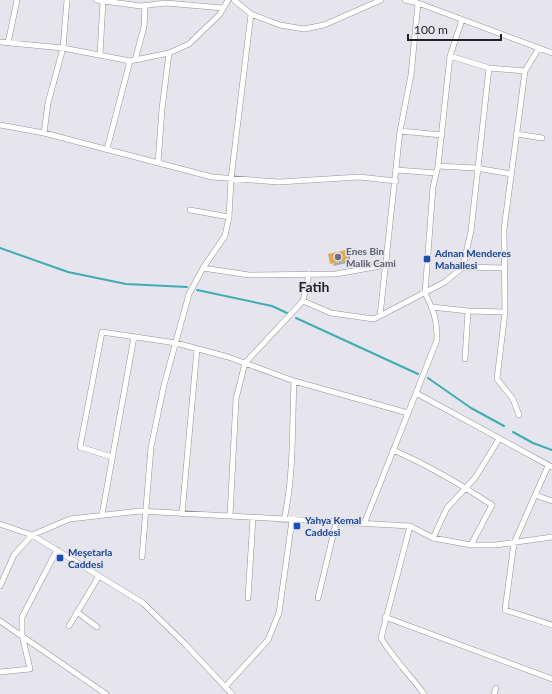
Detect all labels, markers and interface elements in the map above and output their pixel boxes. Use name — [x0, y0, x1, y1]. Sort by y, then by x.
scale bar — [408, 16, 501, 42]
text: 100 m — [414, 22, 448, 37]
place label: Enes Bin Malik Cami — [346, 245, 396, 269]
place label: Adnan Menderes Mahallesi — [434, 247, 512, 271]
marker: Enes Bin Malik Cami — [333, 252, 343, 262]
marker: Adnan Menderes Mahallesi — [422, 254, 432, 264]
district label: Fatih — [299, 278, 330, 295]
place label: Yahya Kemal Caddesi — [304, 514, 361, 538]
marker: Yahya Kemal Caddesi — [292, 521, 302, 531]
place label: Meşetarla Caddesi — [68, 546, 112, 570]
marker: Meşetarla Caddesi — [55, 553, 65, 563]

